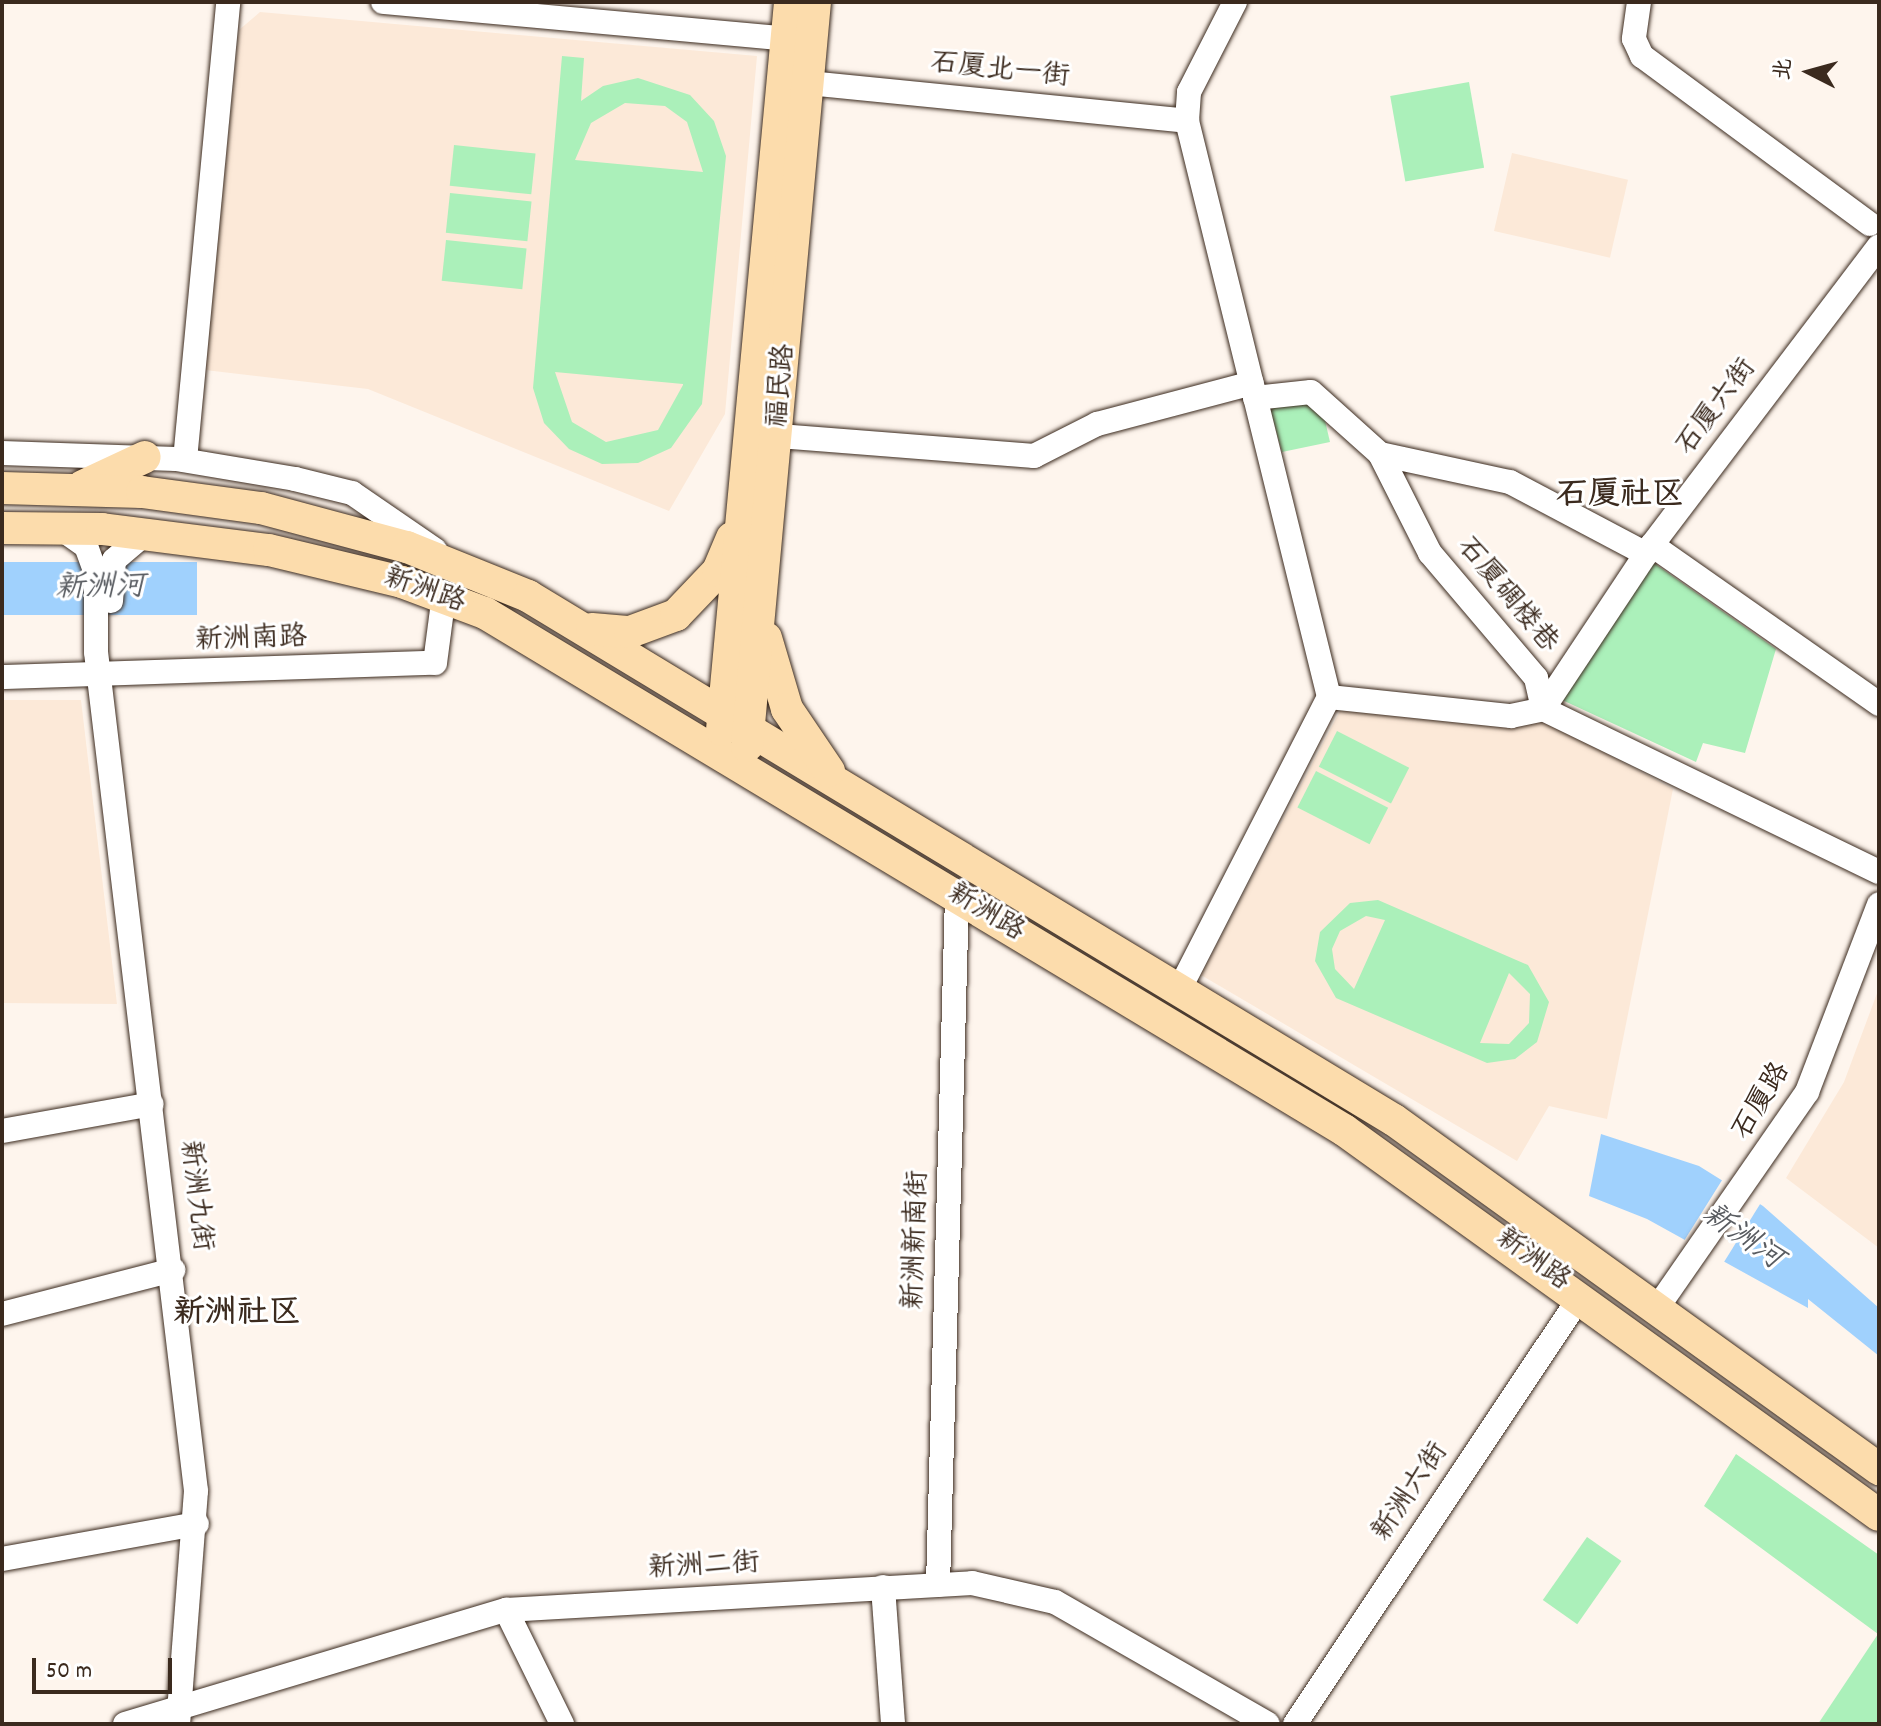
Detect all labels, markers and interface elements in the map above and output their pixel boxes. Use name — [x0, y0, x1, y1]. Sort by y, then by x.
north arrow — [1769, 32, 1849, 112]
street label: 石厦北一街 — [929, 48, 1071, 96]
text: 北 — [1768, 57, 1801, 82]
street label: 福民路 — [763, 343, 803, 429]
street label: 石厦六街 — [1671, 353, 1765, 463]
district label: 石厦社区 — [1556, 478, 1684, 516]
street label: 石厦碉楼巷 — [1448, 532, 1564, 660]
street label: 新洲路 — [379, 562, 469, 622]
water label: 新洲河 — [55, 571, 145, 609]
street label: 新洲南路 — [194, 622, 308, 660]
street label: 新洲路 — [940, 878, 1030, 950]
street label: 石厦路 — [1727, 1057, 1799, 1147]
street label: 新洲九街 — [171, 1138, 217, 1254]
street label: 新洲新南街 — [899, 1169, 937, 1311]
water label: 新洲河 — [1694, 1198, 1788, 1280]
street label: 新洲路 — [1488, 1223, 1576, 1299]
district label: 新洲社区 — [173, 1296, 301, 1334]
street label: 新洲六街 — [1367, 1437, 1457, 1549]
street label: 新洲二街 — [647, 1548, 761, 1588]
scale bar — [36, 1642, 176, 1692]
text: 50 m — [46, 1655, 92, 1689]

